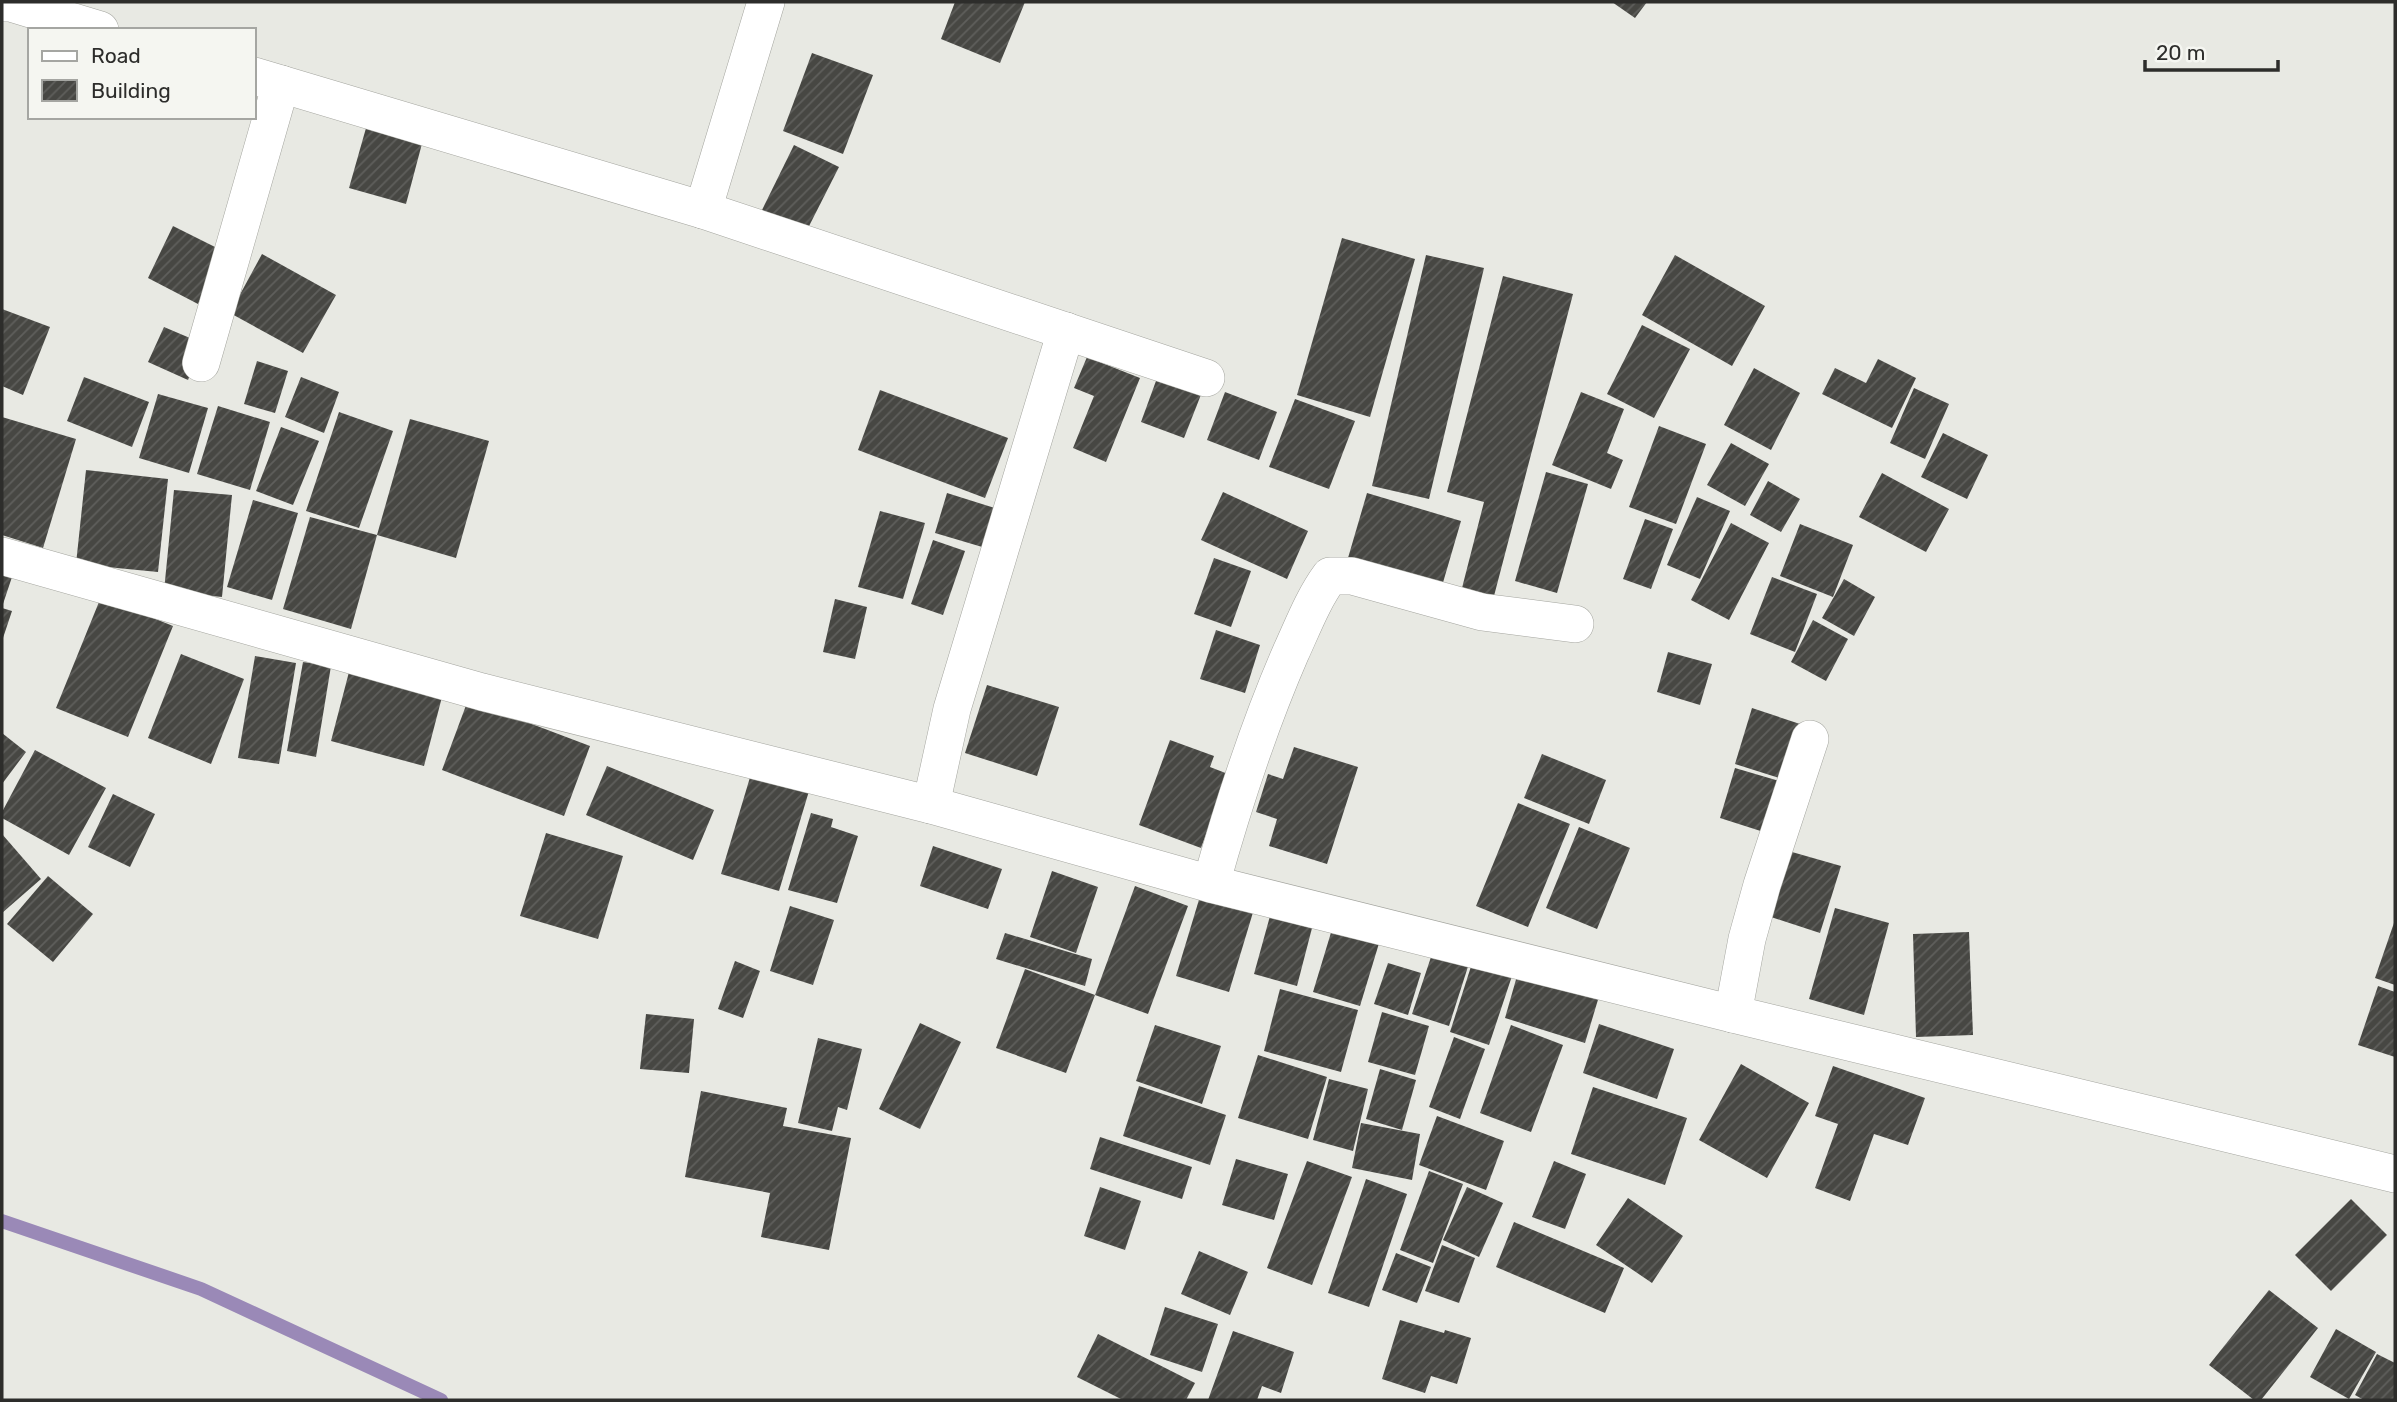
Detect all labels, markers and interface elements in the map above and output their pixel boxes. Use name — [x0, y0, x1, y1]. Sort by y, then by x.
legend — [28, 28, 256, 119]
scale bar — [2145, 28, 2278, 72]
text: 20 m — [2156, 40, 2205, 65]
text: Road — [91, 43, 141, 68]
text: Building — [91, 78, 171, 103]

